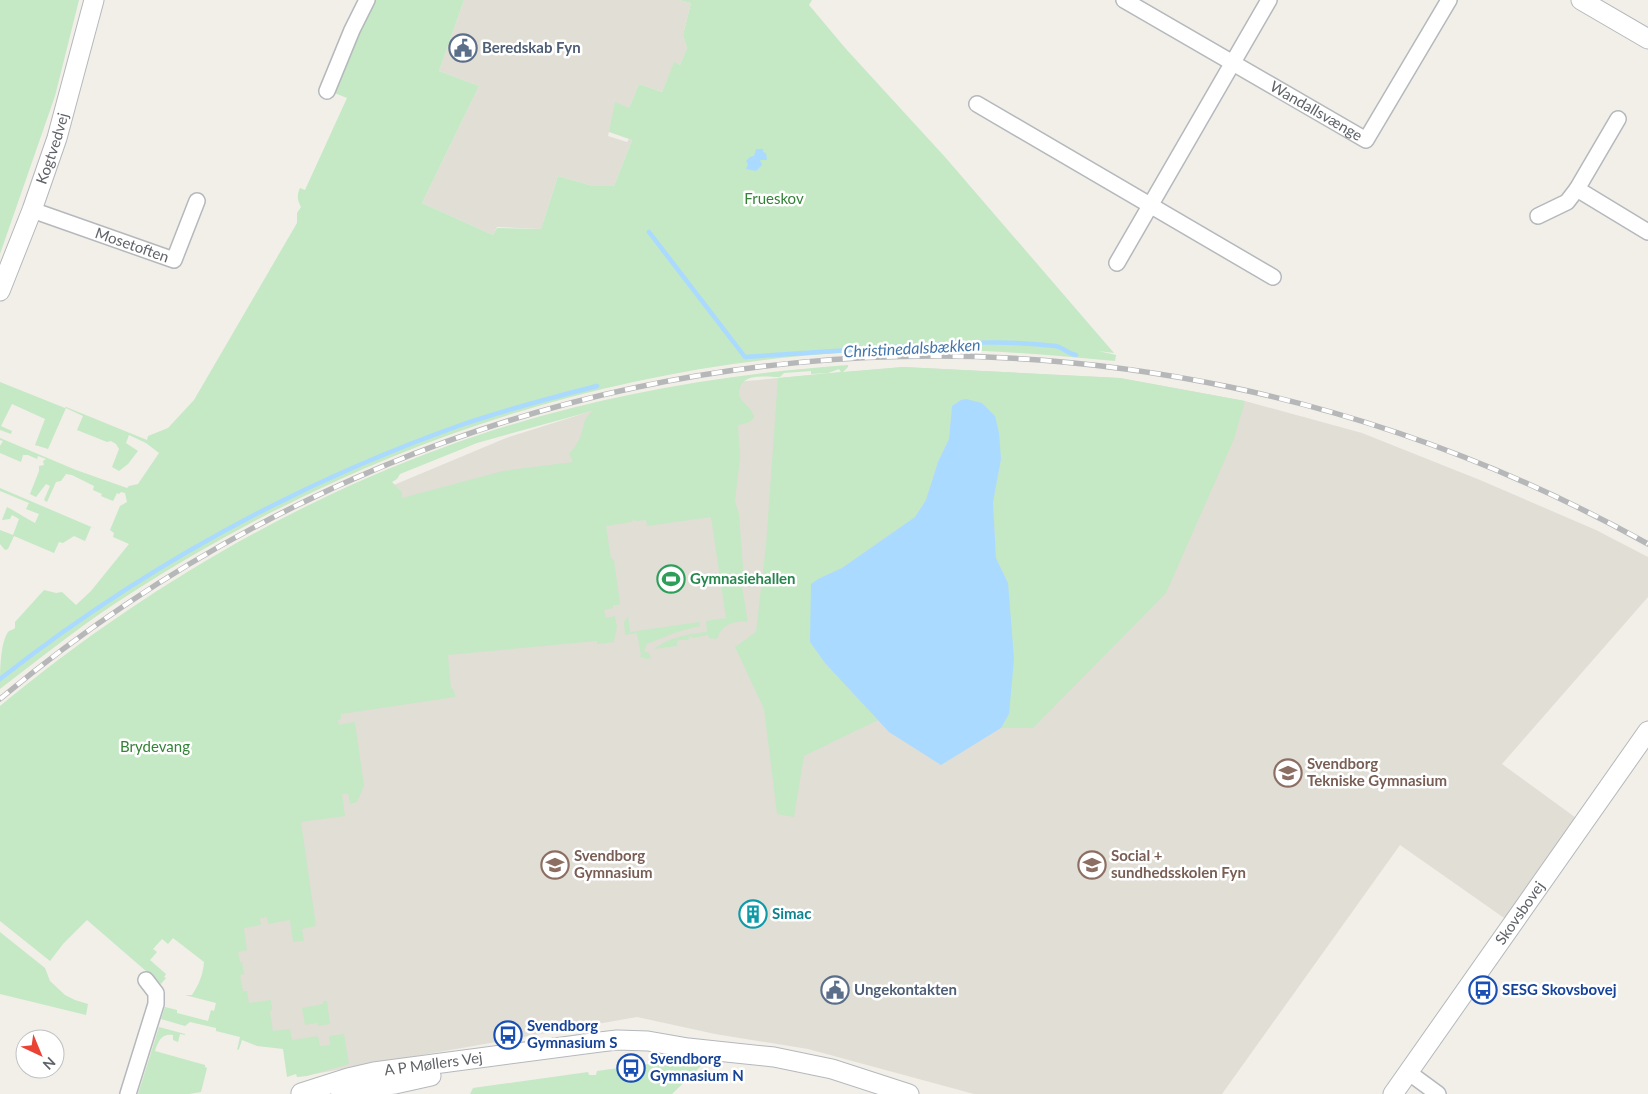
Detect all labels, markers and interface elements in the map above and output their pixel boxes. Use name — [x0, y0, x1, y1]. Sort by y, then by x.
public building icon: Beredskab Fyn — [448, 33, 478, 63]
place label: Beredskab Fyn — [482, 38, 581, 56]
street label: Wandallsvænge — [1267, 77, 1366, 144]
street label: Kogtvedvej — [32, 111, 71, 186]
park label: Frueskov — [744, 189, 804, 207]
street label: Mosetoften — [93, 223, 172, 266]
water label: Christinedalsbækken — [843, 334, 981, 361]
sports icon: Gymnasiehallen — [656, 564, 686, 594]
place label: Gymnasiehallen — [690, 569, 796, 587]
park label: Brydevang — [120, 737, 190, 755]
place label: Svendborg Tekniske Gymnasium — [1307, 754, 1447, 789]
school or university icon: Svendborg Tekniske Gymnasium — [1273, 758, 1303, 788]
place label: Svendborg Gymnasium — [574, 846, 653, 881]
place label: Social + sundhedsskolen Fyn — [1111, 846, 1246, 881]
school or university icon: Svendborg Gymnasium — [540, 850, 570, 880]
school or university icon: Social + sundhedsskolen Fyn — [1077, 850, 1107, 880]
street label: Skovsbovej — [1491, 877, 1548, 948]
building icon: Simac — [738, 899, 768, 929]
place label: Simac — [772, 904, 811, 922]
public building icon: Ungekontakten — [820, 975, 850, 1005]
bus stop icon: SESG Skovsbovej — [1468, 975, 1498, 1005]
place label: Ungekontakten — [854, 980, 957, 998]
place label: SESG Skovsbovej — [1502, 980, 1617, 998]
place label: Svendborg Gymnasium S — [527, 1016, 617, 1051]
bus stop icon: Svendborg Gymnasium S — [493, 1020, 523, 1050]
north arrow — [15, 1029, 65, 1079]
street label: A P Møllers Vej — [383, 1048, 484, 1079]
place label: Svendborg Gymnasium N — [650, 1049, 744, 1084]
bus stop icon: Svendborg Gymnasium N — [616, 1053, 646, 1083]
text: N — [40, 1054, 59, 1074]

